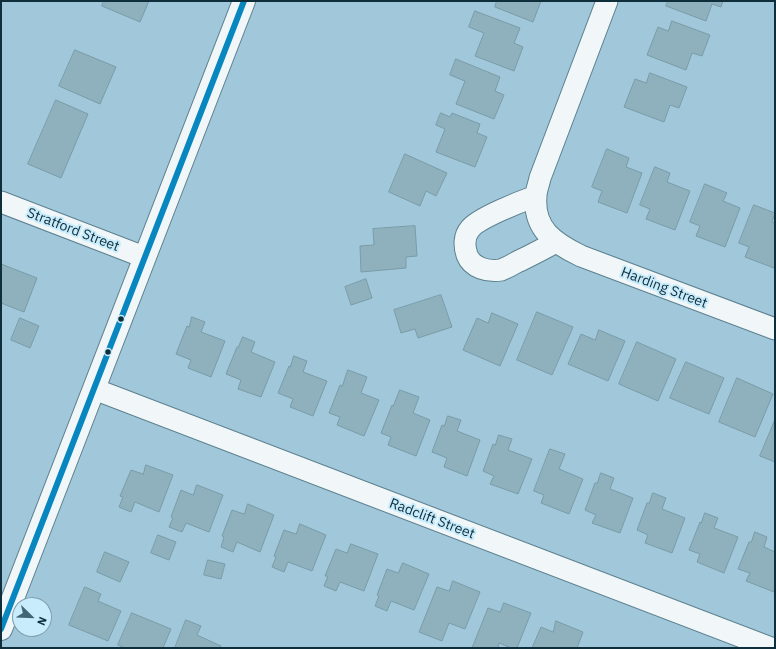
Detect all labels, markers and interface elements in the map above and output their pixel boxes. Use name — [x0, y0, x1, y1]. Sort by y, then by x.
street label: Stratford Street — [24, 205, 122, 255]
street label: Harding Street — [618, 264, 710, 312]
unlabelled marker — [116, 314, 126, 324]
unlabelled marker — [103, 347, 113, 357]
street label: Radclift Street — [387, 495, 477, 543]
north arrow — [12, 597, 52, 637]
text: N — [34, 615, 50, 628]

